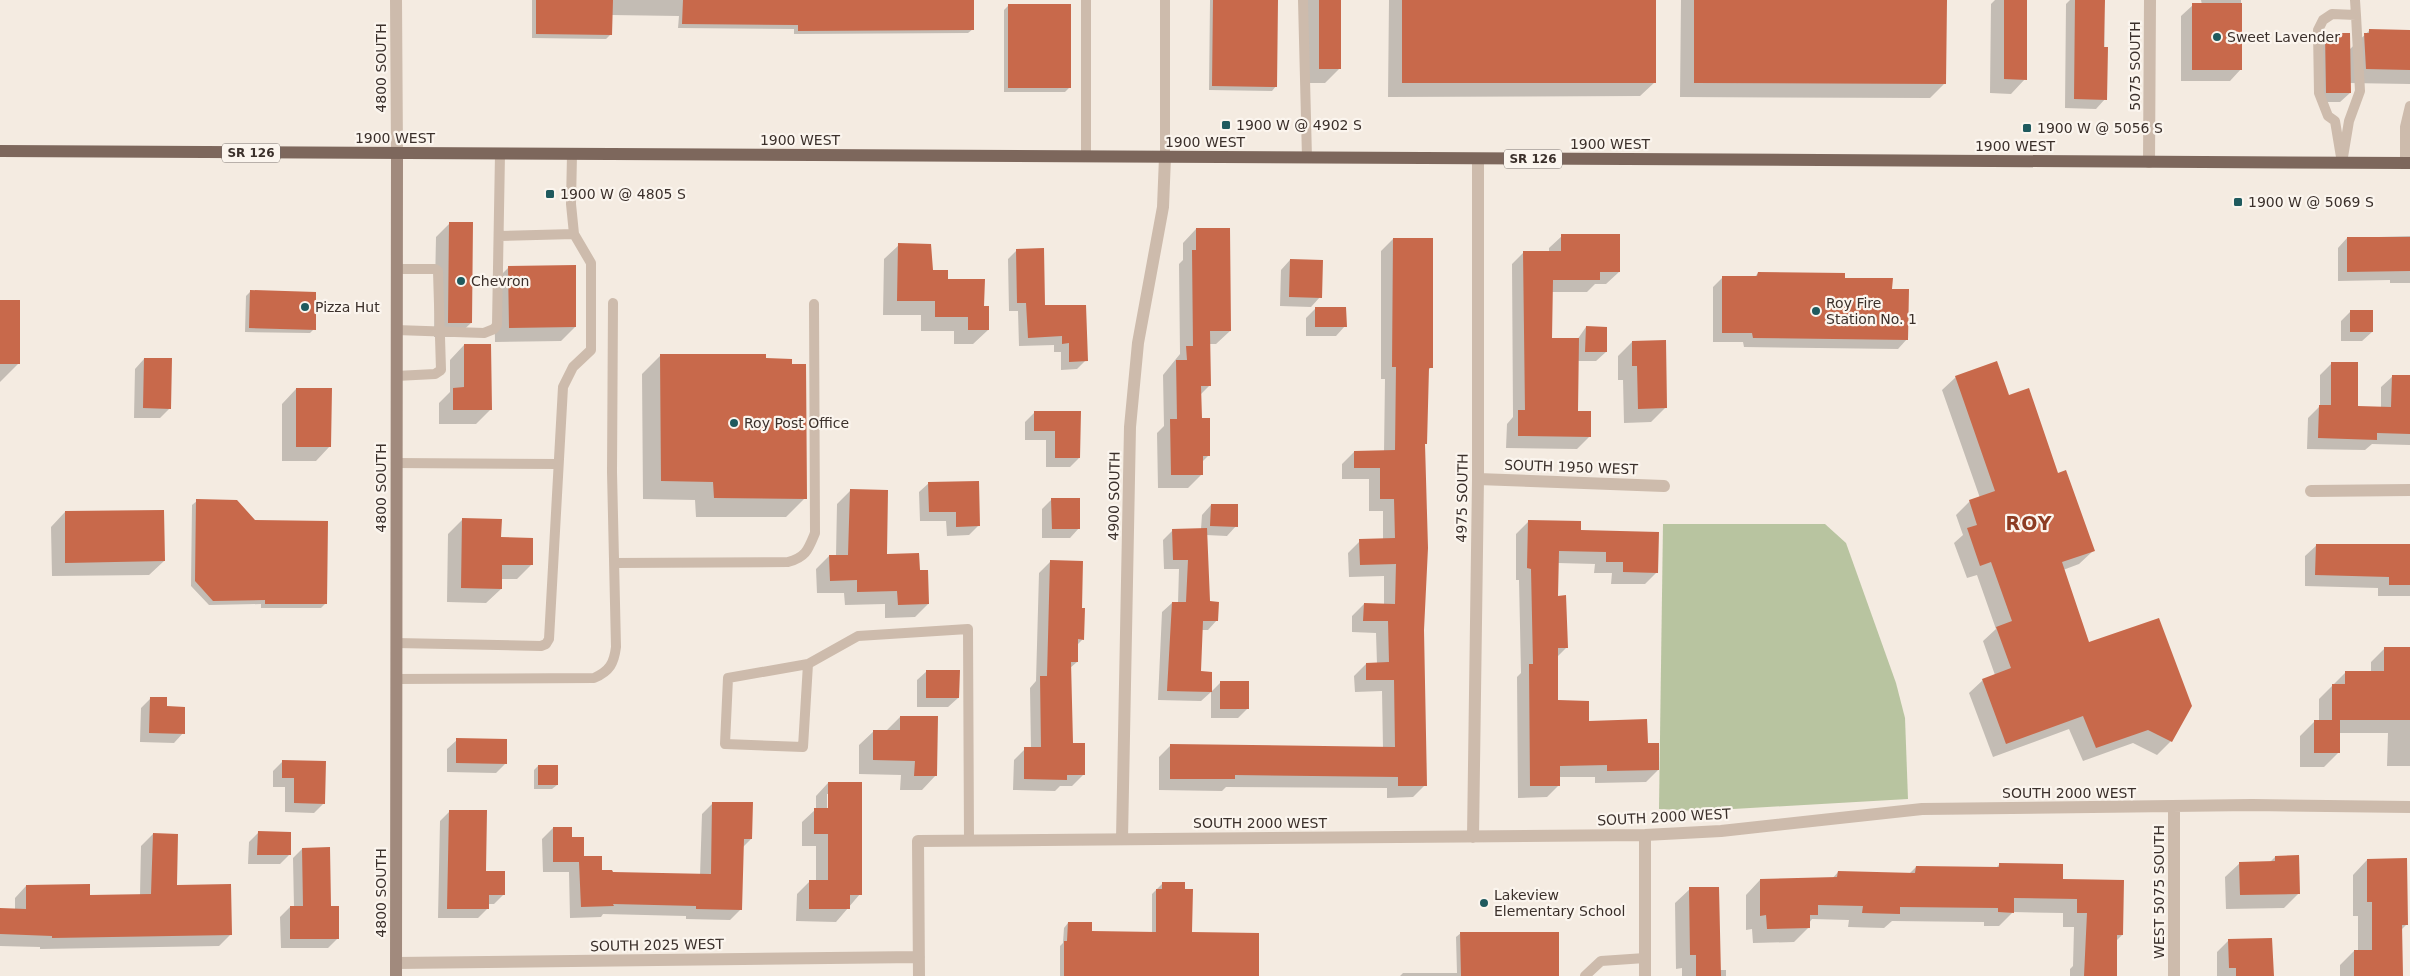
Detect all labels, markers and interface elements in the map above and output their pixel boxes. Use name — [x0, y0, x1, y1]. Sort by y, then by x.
street label: 5075 SOUTH — [2127, 21, 2143, 111]
street label: 4800 SOUTH — [373, 23, 389, 113]
place label: Sweet Lavender — [2227, 29, 2340, 45]
marker: Sweet Lavender — [2211, 31, 2223, 43]
place label: 1900 W @ 4902 S — [1236, 117, 1362, 133]
marker: 1900 W @ 4902 S — [1220, 119, 1232, 131]
place label: 1900 W @ 5056 S — [2037, 120, 2163, 136]
marker: 1900 W @ 5056 S — [2021, 122, 2033, 134]
street label: 1900 WEST — [355, 130, 436, 146]
street label: 1900 WEST — [760, 132, 841, 148]
street label: 1900 WEST — [1165, 134, 1246, 150]
street label: 1900 WEST — [1570, 136, 1651, 152]
street label: 1900 WEST — [1975, 138, 2056, 154]
road number: SR 126 — [222, 144, 280, 162]
road number: SR 126 — [1504, 150, 1562, 168]
place label: 1900 W @ 4805 S — [560, 186, 686, 202]
marker: 1900 W @ 4805 S — [544, 188, 556, 200]
place label: 1900 W @ 5069 S — [2248, 194, 2374, 210]
marker: 1900 W @ 5069 S — [2232, 196, 2244, 208]
place label: Chevron — [471, 273, 529, 289]
marker: Chevron — [455, 275, 467, 287]
place label: Roy Fire Station No. 1 — [1826, 295, 1917, 327]
place label: Pizza Hut — [315, 299, 380, 315]
marker: Pizza Hut — [299, 301, 311, 313]
marker: Roy Fire Station No. 1 — [1810, 305, 1822, 317]
place label: Roy Post Office — [744, 415, 849, 431]
marker: Roy Post Office — [728, 417, 740, 429]
street label: 4800 SOUTH — [373, 443, 389, 533]
street label: 4900 SOUTH — [1105, 451, 1123, 541]
street label: 4975 SOUTH — [1453, 453, 1471, 543]
street label: SOUTH 1950 WEST — [1504, 457, 1639, 477]
district label: ROY — [2006, 512, 2052, 534]
street label: SOUTH 2000 WEST — [2002, 785, 2136, 801]
street label: SOUTH 2000 WEST — [1597, 805, 1732, 828]
street label: SOUTH 2000 WEST — [1193, 815, 1327, 831]
street label: WEST 5075 SOUTH — [2151, 825, 2167, 959]
street label: 4800 SOUTH — [373, 848, 389, 938]
place label: Lakeview Elementary School — [1494, 887, 1626, 919]
marker: Lakeview Elementary School — [1478, 897, 1490, 909]
street label: SOUTH 2025 WEST — [590, 936, 725, 954]

